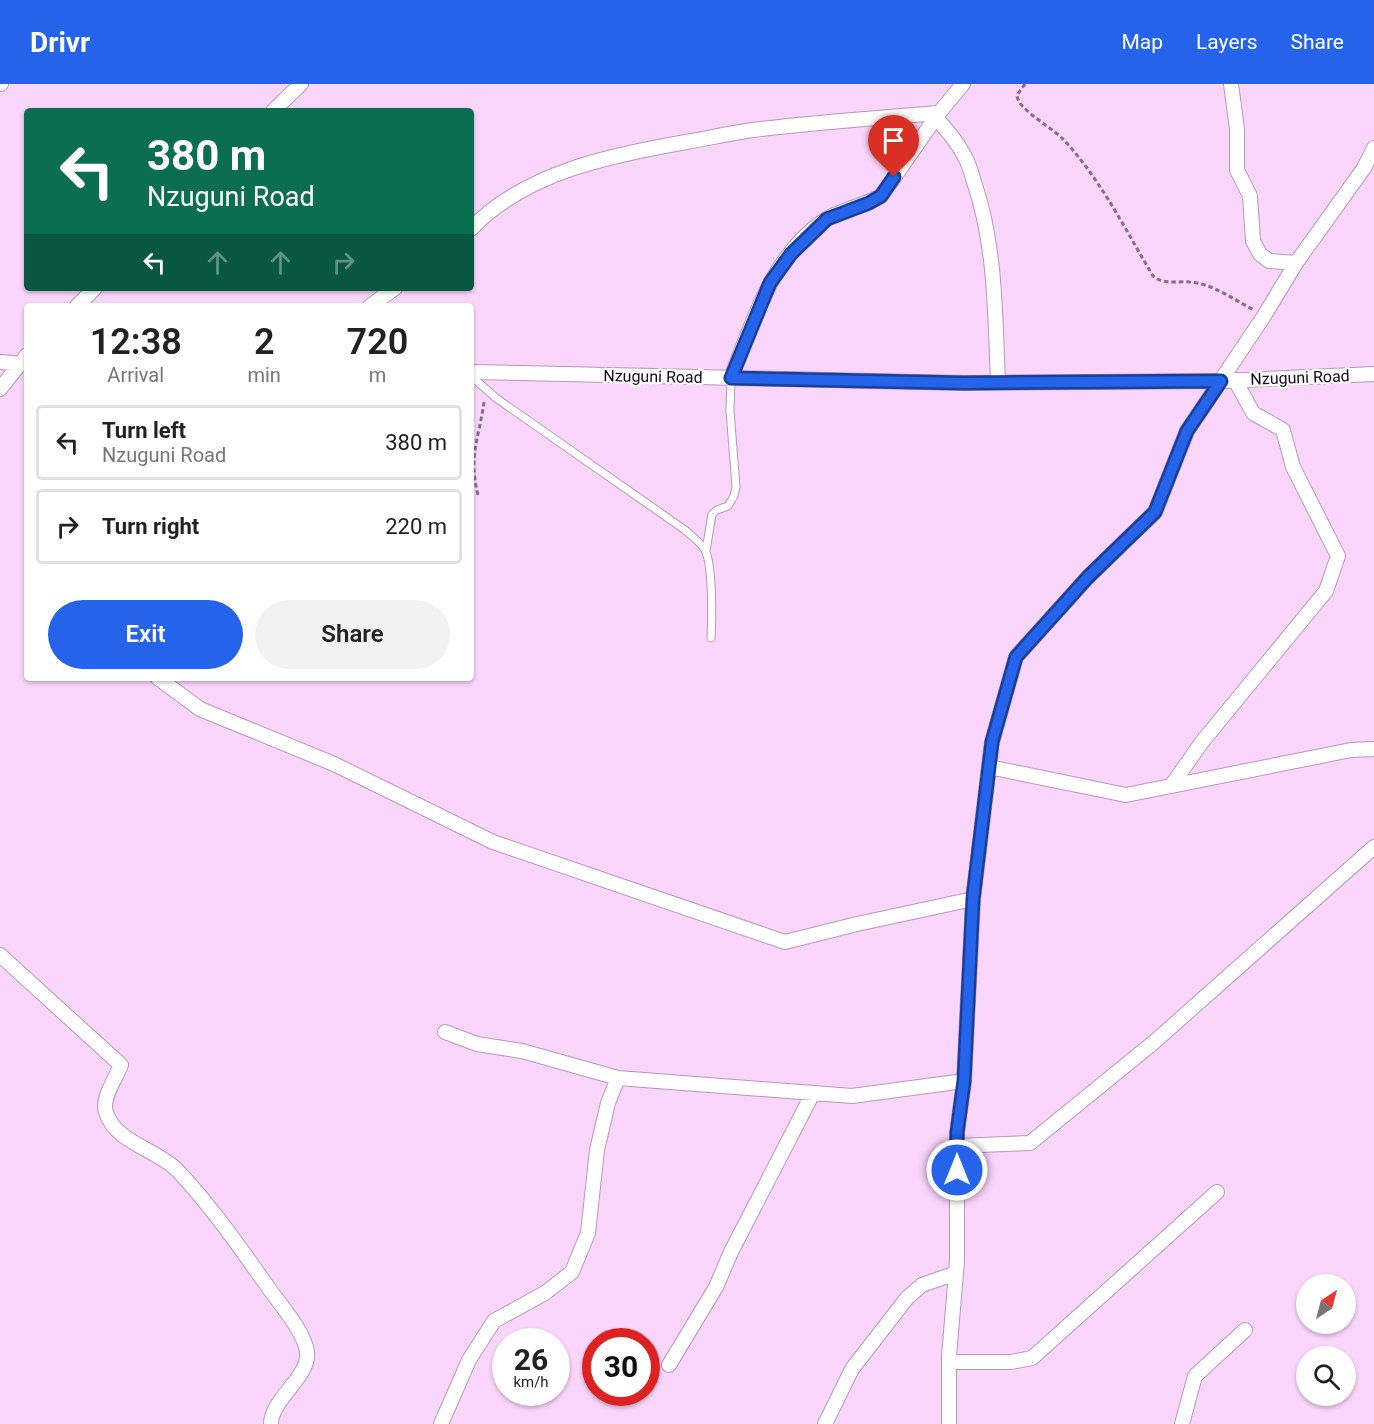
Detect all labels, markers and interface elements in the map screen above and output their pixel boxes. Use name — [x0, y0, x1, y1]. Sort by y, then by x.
text: Drivr — [30, 26, 90, 59]
text: Map — [1121, 30, 1163, 54]
text: Layers — [1196, 30, 1257, 54]
text: Share — [1290, 30, 1344, 54]
pin — [868, 115, 919, 177]
icon: arrive — [877, 124, 910, 157]
text: 380 m — [147, 131, 266, 180]
icon: left — [48, 132, 126, 210]
text: Nzuguni Road — [147, 181, 315, 213]
icon: left — [138, 246, 171, 279]
icon: ahead — [201, 246, 234, 279]
icon: ahead — [264, 246, 297, 279]
icon: right — [327, 246, 360, 279]
text: 12:38 — [90, 321, 182, 363]
text: 2 — [254, 321, 274, 363]
text: 720 — [347, 321, 408, 363]
text: Arrival — [107, 363, 164, 387]
text: min — [247, 363, 281, 387]
text: m — [369, 363, 386, 387]
street label: Nzuguni Road — [603, 366, 703, 387]
street label: Nzuguni Road — [1250, 366, 1350, 389]
text: Turn left — [102, 418, 186, 443]
icon: left — [51, 426, 84, 459]
text: 380 m — [385, 430, 447, 455]
text: Nzuguni Road — [102, 443, 226, 467]
icon: right — [51, 510, 84, 543]
text: Turn right — [102, 514, 199, 539]
text: 220 m — [385, 514, 447, 539]
button: Exit — [48, 600, 243, 669]
button: Share — [255, 600, 450, 669]
position arrow — [925, 1138, 989, 1202]
north arrow — [1296, 1274, 1356, 1334]
map controls — [1296, 1274, 1356, 1406]
speed limit sign: 30 — [582, 1328, 660, 1406]
text: 26 — [514, 1342, 548, 1377]
button: search — [1296, 1346, 1356, 1406]
text: km/h — [513, 1373, 549, 1391]

